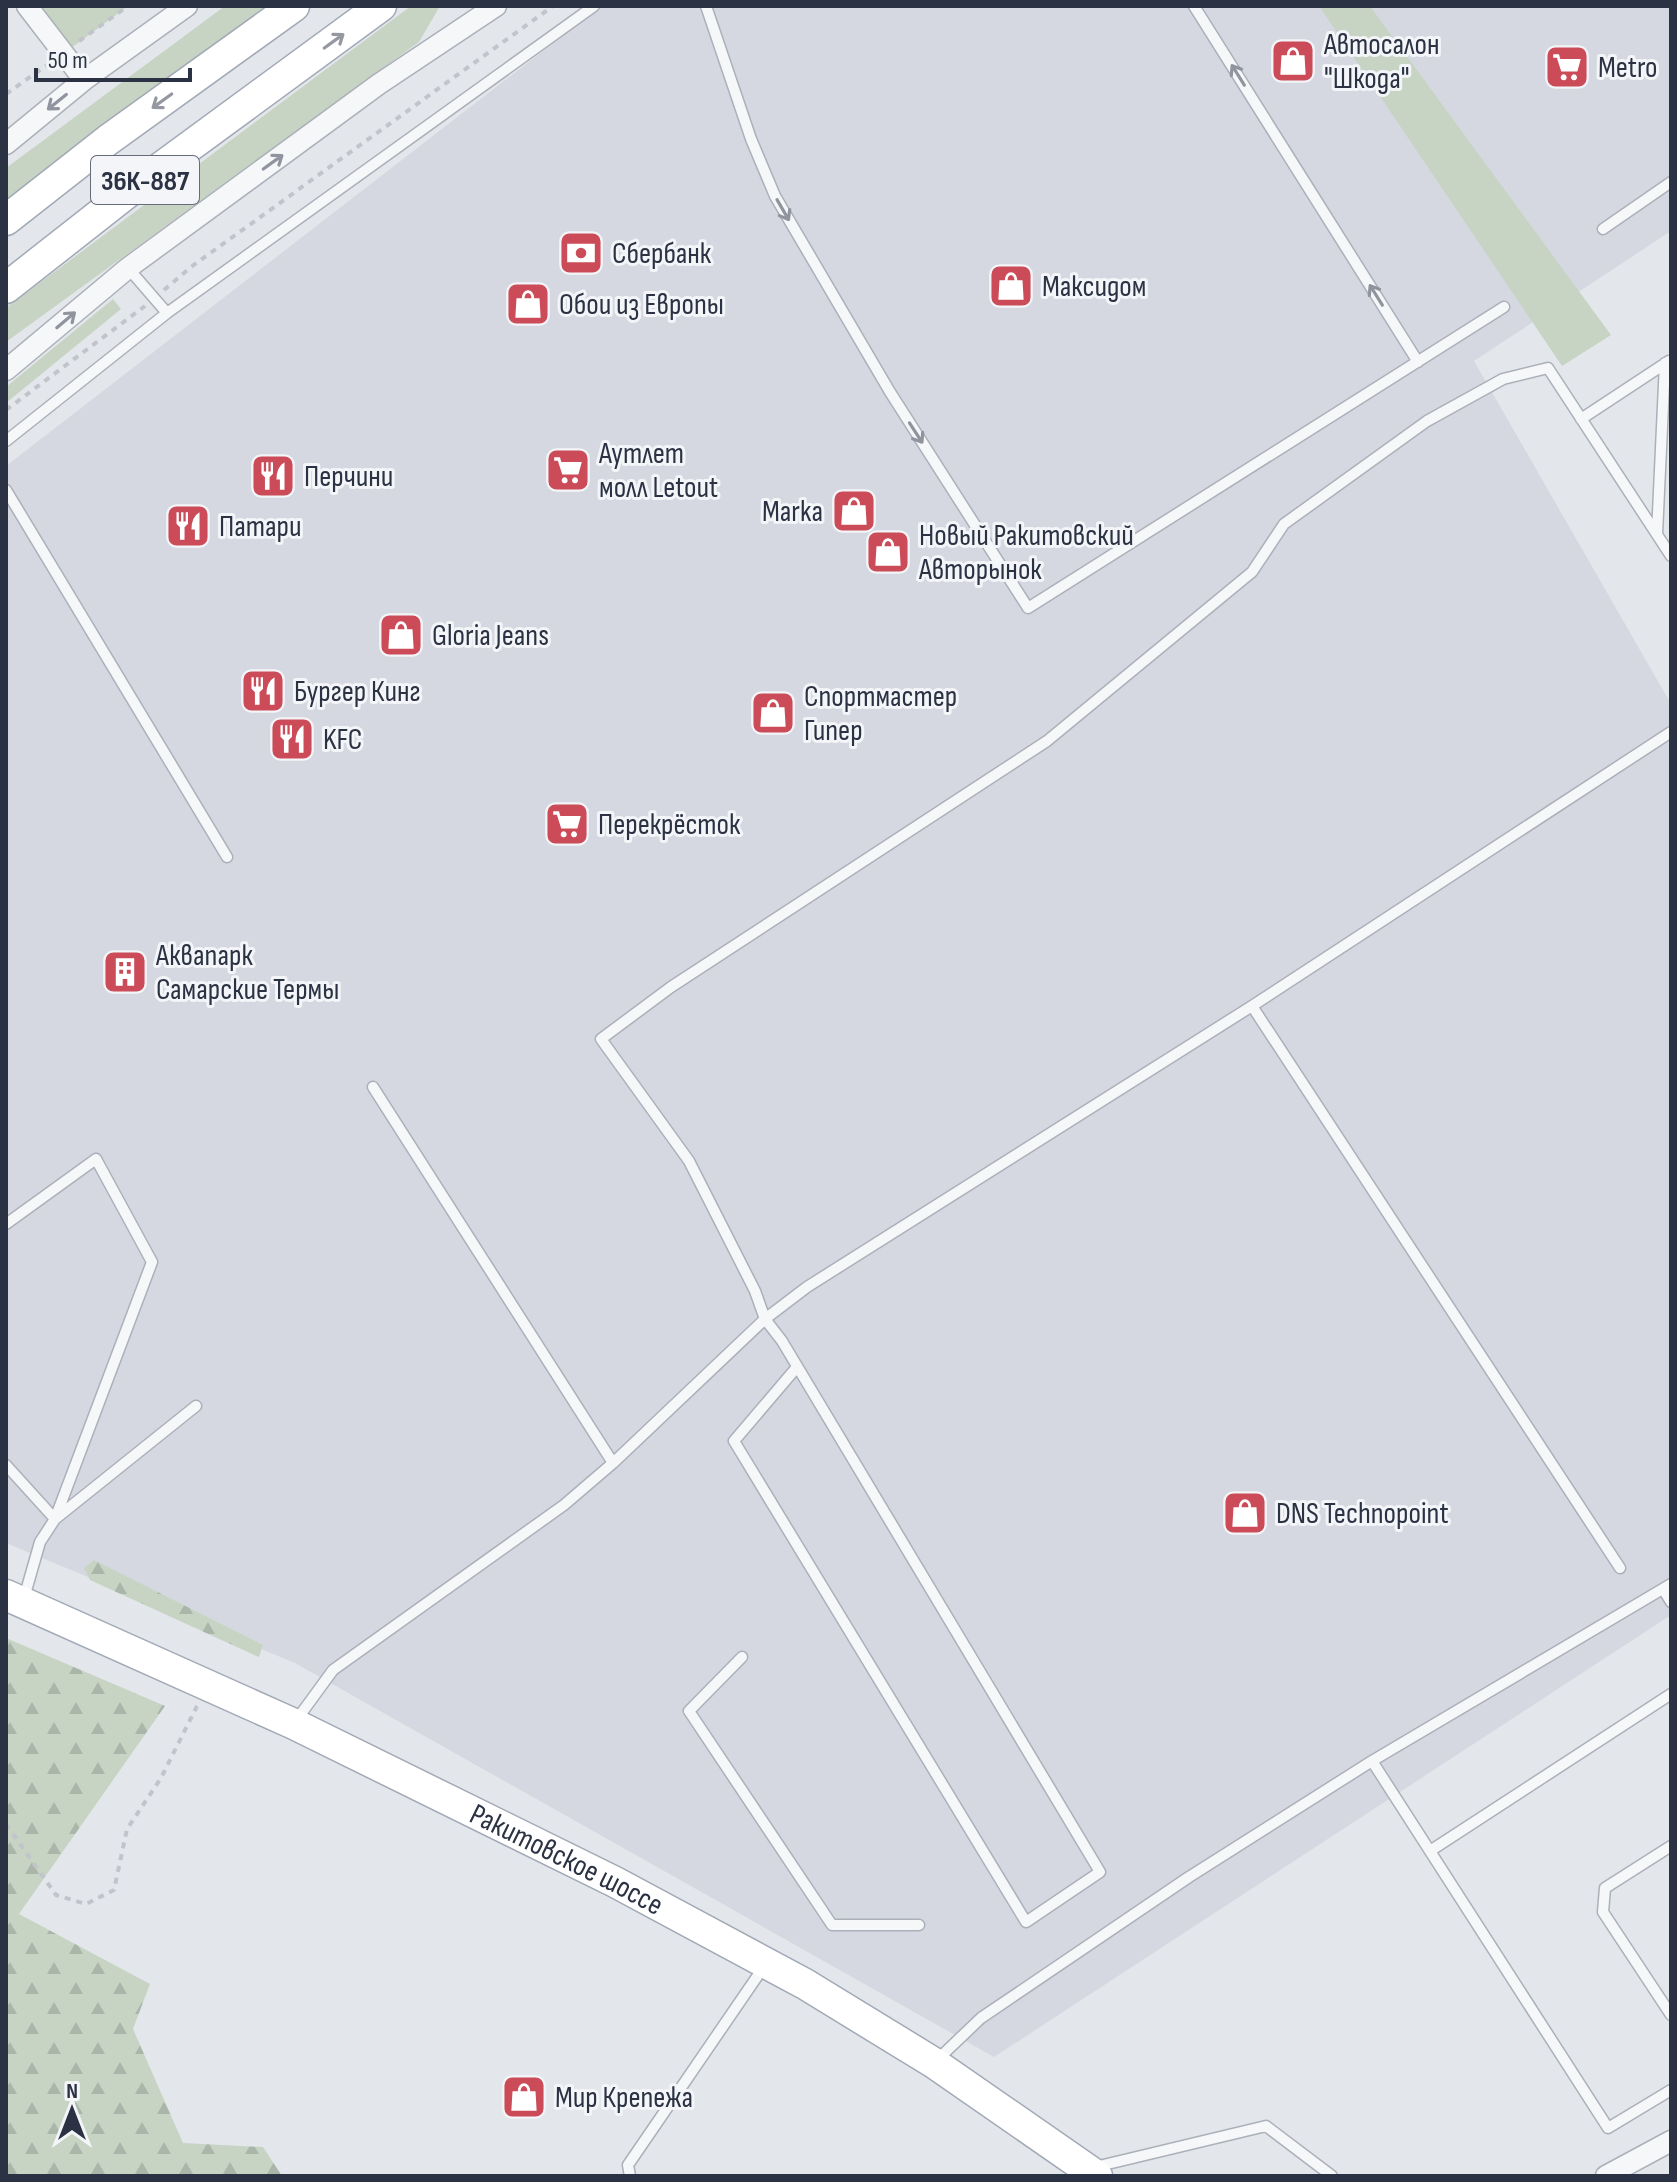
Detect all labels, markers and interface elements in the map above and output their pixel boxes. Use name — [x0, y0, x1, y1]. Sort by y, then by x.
place label: Автосалон "Шкода" — [1323, 27, 1440, 97]
scale bar — [36, 32, 190, 82]
one-way arrow — [322, 33, 344, 49]
shop icon: Автосалон "Шкода" — [1269, 37, 1317, 85]
supermarket icon: Metro — [1543, 43, 1591, 91]
text: 50 m — [48, 46, 88, 75]
place label: Metro — [1598, 50, 1658, 86]
one-way arrow — [1229, 64, 1245, 87]
one-way arrow — [47, 93, 68, 111]
one-way arrow — [152, 93, 174, 109]
one-way arrow — [261, 154, 283, 171]
road number: 36К-887 — [91, 156, 199, 204]
one-way arrow — [775, 198, 791, 221]
bank icon: Сбербанк — [557, 229, 605, 277]
place label: Сбербанк — [612, 236, 712, 272]
shop icon: Максидом — [987, 262, 1035, 310]
place label: Максидом — [1042, 269, 1146, 305]
shop icon: Обои из Европы — [504, 280, 552, 328]
one-way arrow — [1368, 285, 1385, 307]
place label: Обои из Европы — [559, 287, 724, 323]
one-way arrow — [55, 311, 76, 329]
one-way arrow — [909, 421, 925, 444]
place label: Аутлет молл Letout — [598, 436, 718, 506]
supermarket icon: Аутлет молл Letout — [544, 446, 592, 494]
restaurant icon: Перчини — [249, 452, 297, 500]
place label: Перчини — [304, 459, 393, 495]
shop icon: Marka — [830, 487, 878, 535]
place label: Marka — [762, 494, 823, 530]
restaurant icon: Патари — [164, 502, 212, 550]
place label: Патари — [219, 509, 302, 545]
place label: Новый Ракитовский Авторынок — [918, 518, 1134, 588]
shop icon: Новый Ракитовский Авторынок — [864, 528, 912, 576]
shop icon: Gloria Jeans — [377, 611, 425, 659]
place label: Gloria Jeans — [432, 618, 549, 654]
restaurant icon: Бургер Кинг — [239, 667, 287, 715]
place label: Бургер Кинг — [294, 674, 421, 710]
place label: Спортмастер Гипер — [804, 679, 957, 749]
shop icon: Спортмастер Гипер — [749, 689, 797, 737]
restaurant icon: KFC — [268, 715, 316, 763]
place label: KFC — [323, 722, 362, 758]
supermarket icon: Перекрёсток — [543, 800, 591, 848]
place label: Перекрёсток — [598, 807, 741, 843]
place label: Аквапарк Самарские Термы — [155, 938, 339, 1008]
building icon: Аквапарк Самарские Термы — [101, 948, 149, 996]
shop icon: DNS Technopoint — [1221, 1489, 1269, 1537]
place label: DNS Technopoint — [1276, 1496, 1449, 1532]
street label: Ракитовское шоссе — [464, 1796, 669, 1924]
north arrow — [32, 2070, 112, 2150]
shop icon: Мир Крепежа — [500, 2073, 548, 2121]
text: N — [66, 2078, 78, 2105]
place label: Мир Крепежа — [555, 2080, 693, 2116]

